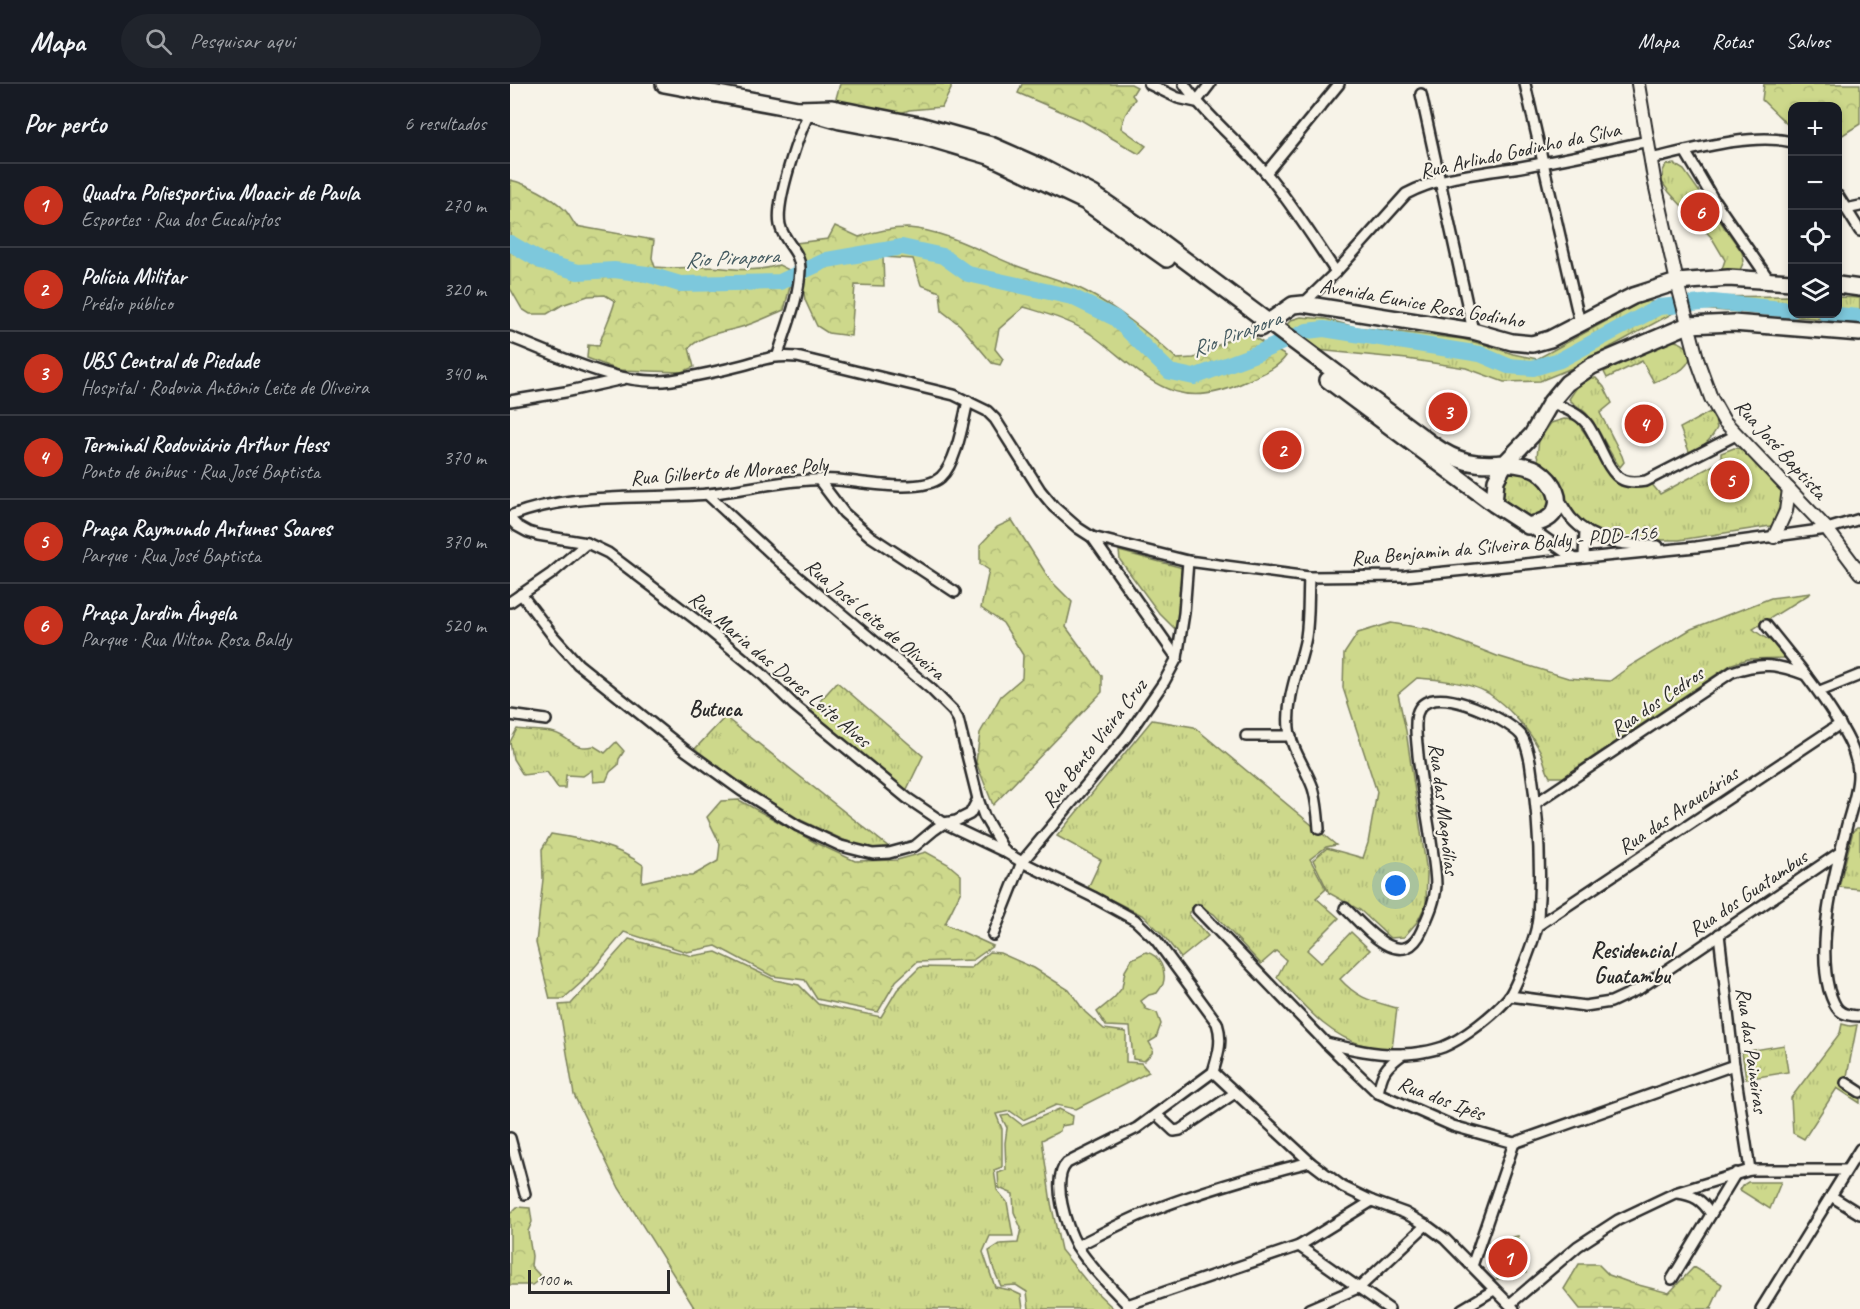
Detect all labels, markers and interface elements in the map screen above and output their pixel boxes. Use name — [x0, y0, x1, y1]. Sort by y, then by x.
search box — [121, 14, 541, 68]
text: Mapa — [30, 24, 85, 59]
icon: search — [142, 25, 175, 58]
text: Pesquisar aqui — [190, 27, 295, 55]
text: Mapa — [1638, 28, 1679, 54]
text: Rotas — [1712, 28, 1753, 54]
text: Salvos — [1786, 28, 1830, 54]
map controls — [1788, 102, 1842, 318]
button: + — [1788, 102, 1842, 156]
text: Por perto — [24, 107, 106, 140]
text: 6 resultados — [404, 111, 486, 136]
street label: Rua Arlindo Godinho da Silva — [1417, 116, 1624, 184]
button: − — [1788, 156, 1842, 210]
text: Quadra Poliesportiva Moacir de Paula — [81, 179, 359, 207]
pin: 6 — [1680, 190, 1720, 234]
text: 1 — [39, 193, 48, 218]
text: 270 m — [443, 193, 486, 218]
text: Esportes · Rua dos Eucaliptos — [81, 207, 279, 232]
button: locate — [1788, 210, 1842, 264]
water label: Rio Pirapora — [684, 241, 783, 274]
text: Polícia Militar — [81, 263, 186, 291]
button: layers — [1788, 264, 1842, 318]
street label: Avenida Eunice Rosa Godinho — [1318, 272, 1529, 334]
text: 2 — [39, 277, 48, 302]
text: 320 m — [443, 277, 486, 302]
text: Prédio público — [81, 291, 173, 316]
water label: Rio Pirapora — [1187, 303, 1288, 364]
text: UBS Central de Piedade — [81, 347, 259, 375]
text: 3 — [39, 361, 48, 386]
text: 340 m — [443, 361, 486, 386]
text: Hospital · Rodovia Antônio Leite de Oliveira — [81, 375, 369, 400]
pin: 3 — [1428, 390, 1468, 434]
street label: Rua José Baptista — [1729, 393, 1835, 506]
pin: 4 — [1624, 402, 1664, 446]
pin: 2 — [1262, 428, 1302, 472]
text: Terminál Rodoviário Arthur Hess — [81, 431, 328, 459]
text: 4 — [39, 445, 48, 470]
text: 370 m — [443, 445, 486, 470]
street label: Rua Gilberto de Moraes Poly — [629, 451, 830, 491]
pin: 5 — [1710, 458, 1750, 502]
text: Ponto de ônibus · Rua José Baptista — [81, 459, 320, 484]
text: Praça Raymundo Antunes Soares — [81, 515, 332, 543]
street label: Rua Benjamin da Silveira Baldy - PDD-156 — [1350, 519, 1658, 571]
text: 5 — [39, 529, 48, 554]
text: 370 m — [443, 529, 486, 554]
text: Parque · Rua José Baptista — [81, 543, 261, 568]
street label: Rua José Leite de Oliveira — [800, 553, 952, 686]
street label: Rua Maria das Dores Leite Alves — [684, 585, 878, 754]
text: Praça Jardim Ângela — [81, 599, 236, 627]
text: 6 — [39, 613, 48, 638]
text: 520 m — [443, 613, 486, 638]
text: Parque · Rua Nilton Rosa Baldy — [81, 627, 291, 652]
street label: Rua dos Cedros — [1605, 659, 1710, 742]
street label: Rua Bento Vieira Cruz — [1036, 672, 1153, 813]
district label: Butuca — [689, 695, 743, 723]
street label: Rua das Magnólias — [1423, 742, 1465, 878]
street label: Rua das Araucárias — [1613, 759, 1745, 860]
street label: Rua dos Guatambus — [1684, 843, 1814, 942]
your location — [1381, 871, 1410, 900]
district label: Residencial Guatambu — [1591, 937, 1677, 990]
street label: Rua das Paineiras — [1730, 986, 1774, 1116]
street label: Rua dos Ipês — [1394, 1070, 1489, 1127]
pin: 1 — [1488, 1236, 1528, 1280]
scale bar — [528, 1267, 670, 1294]
text: 100 m — [537, 1270, 571, 1290]

